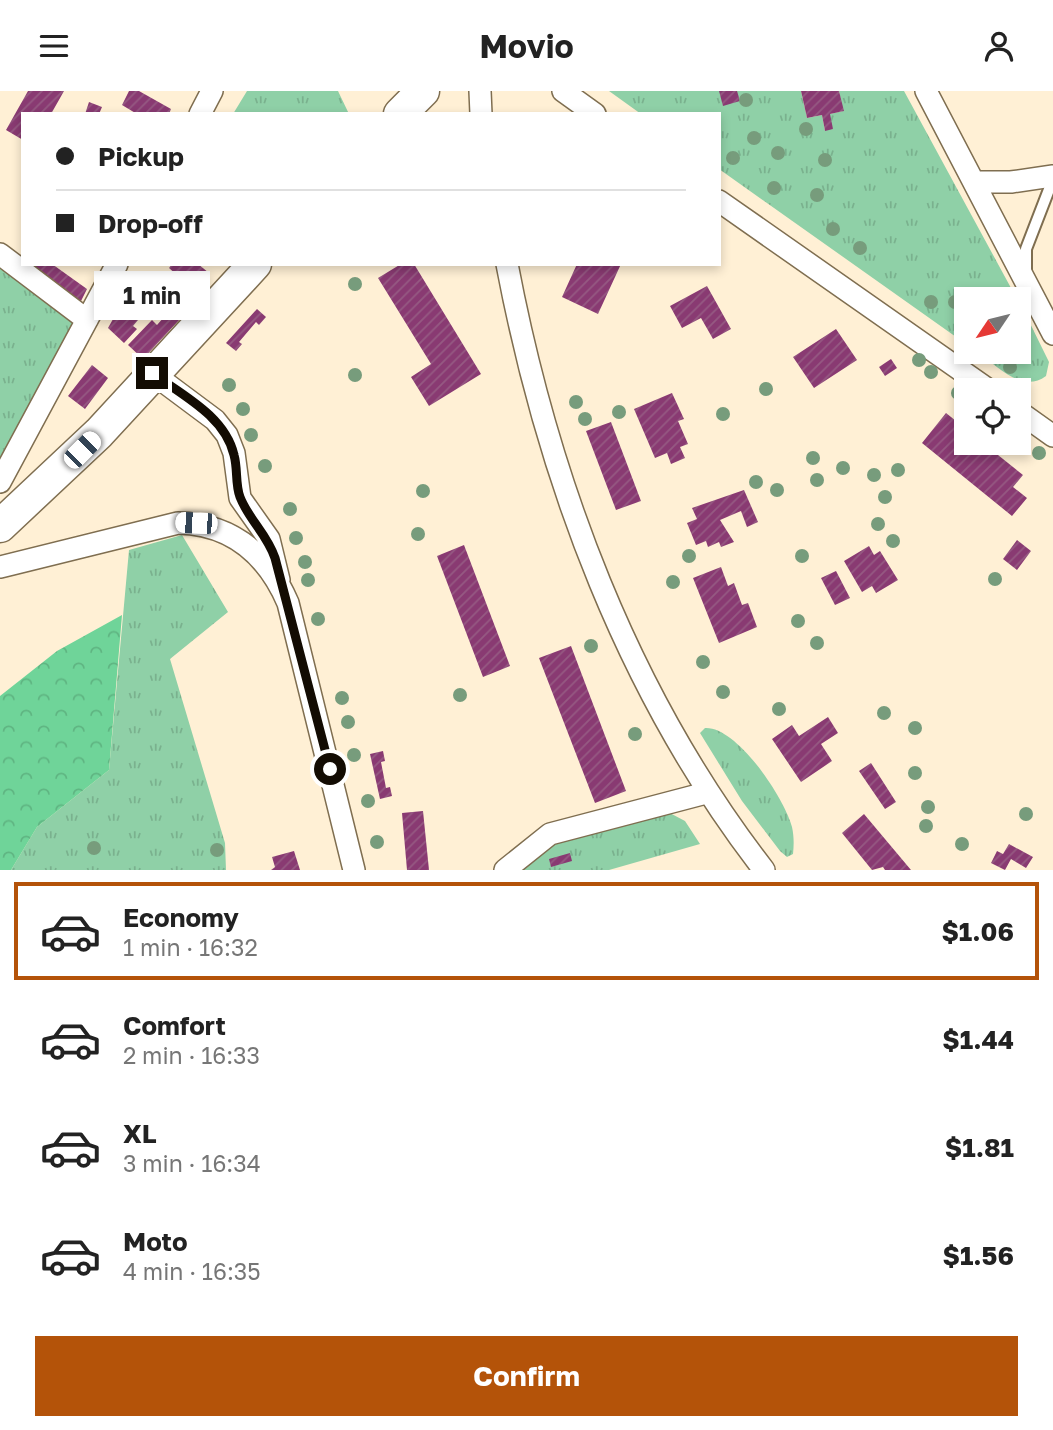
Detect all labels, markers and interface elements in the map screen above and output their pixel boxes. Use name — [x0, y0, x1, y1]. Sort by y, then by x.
icon: menu — [35, 27, 73, 65]
text: Movio — [479, 27, 574, 65]
icon: person — [980, 27, 1018, 65]
text: Pickup — [98, 141, 184, 172]
text: Drop-off — [98, 208, 203, 239]
callout: 1 min — [94, 271, 210, 321]
text: 1 min — [123, 281, 181, 309]
north arrow — [954, 287, 1031, 364]
map controls — [954, 287, 1031, 455]
route end — [136, 357, 168, 389]
button: locate — [954, 378, 1031, 455]
car — [60, 428, 105, 472]
car — [175, 512, 218, 534]
route start — [314, 753, 346, 785]
icon: car — [39, 900, 102, 963]
text: Economy — [123, 902, 239, 933]
text: $1.06 — [941, 916, 1014, 947]
text: 1 min · 16:32 — [123, 933, 258, 961]
icon: car — [39, 1008, 102, 1071]
text: Comfort — [123, 1010, 226, 1041]
text: $1.44 — [942, 1024, 1014, 1055]
text: 2 min · 16:33 — [123, 1041, 260, 1069]
icon: car — [39, 1116, 102, 1179]
text: XL — [123, 1118, 157, 1149]
text: $1.81 — [945, 1132, 1014, 1163]
text: 3 min · 16:34 — [123, 1149, 261, 1177]
icon: car — [39, 1224, 102, 1287]
text: Moto — [123, 1226, 188, 1257]
text: $1.56 — [942, 1240, 1014, 1271]
text: 4 min · 16:35 — [123, 1257, 261, 1285]
button: Confirm — [35, 1336, 1018, 1416]

